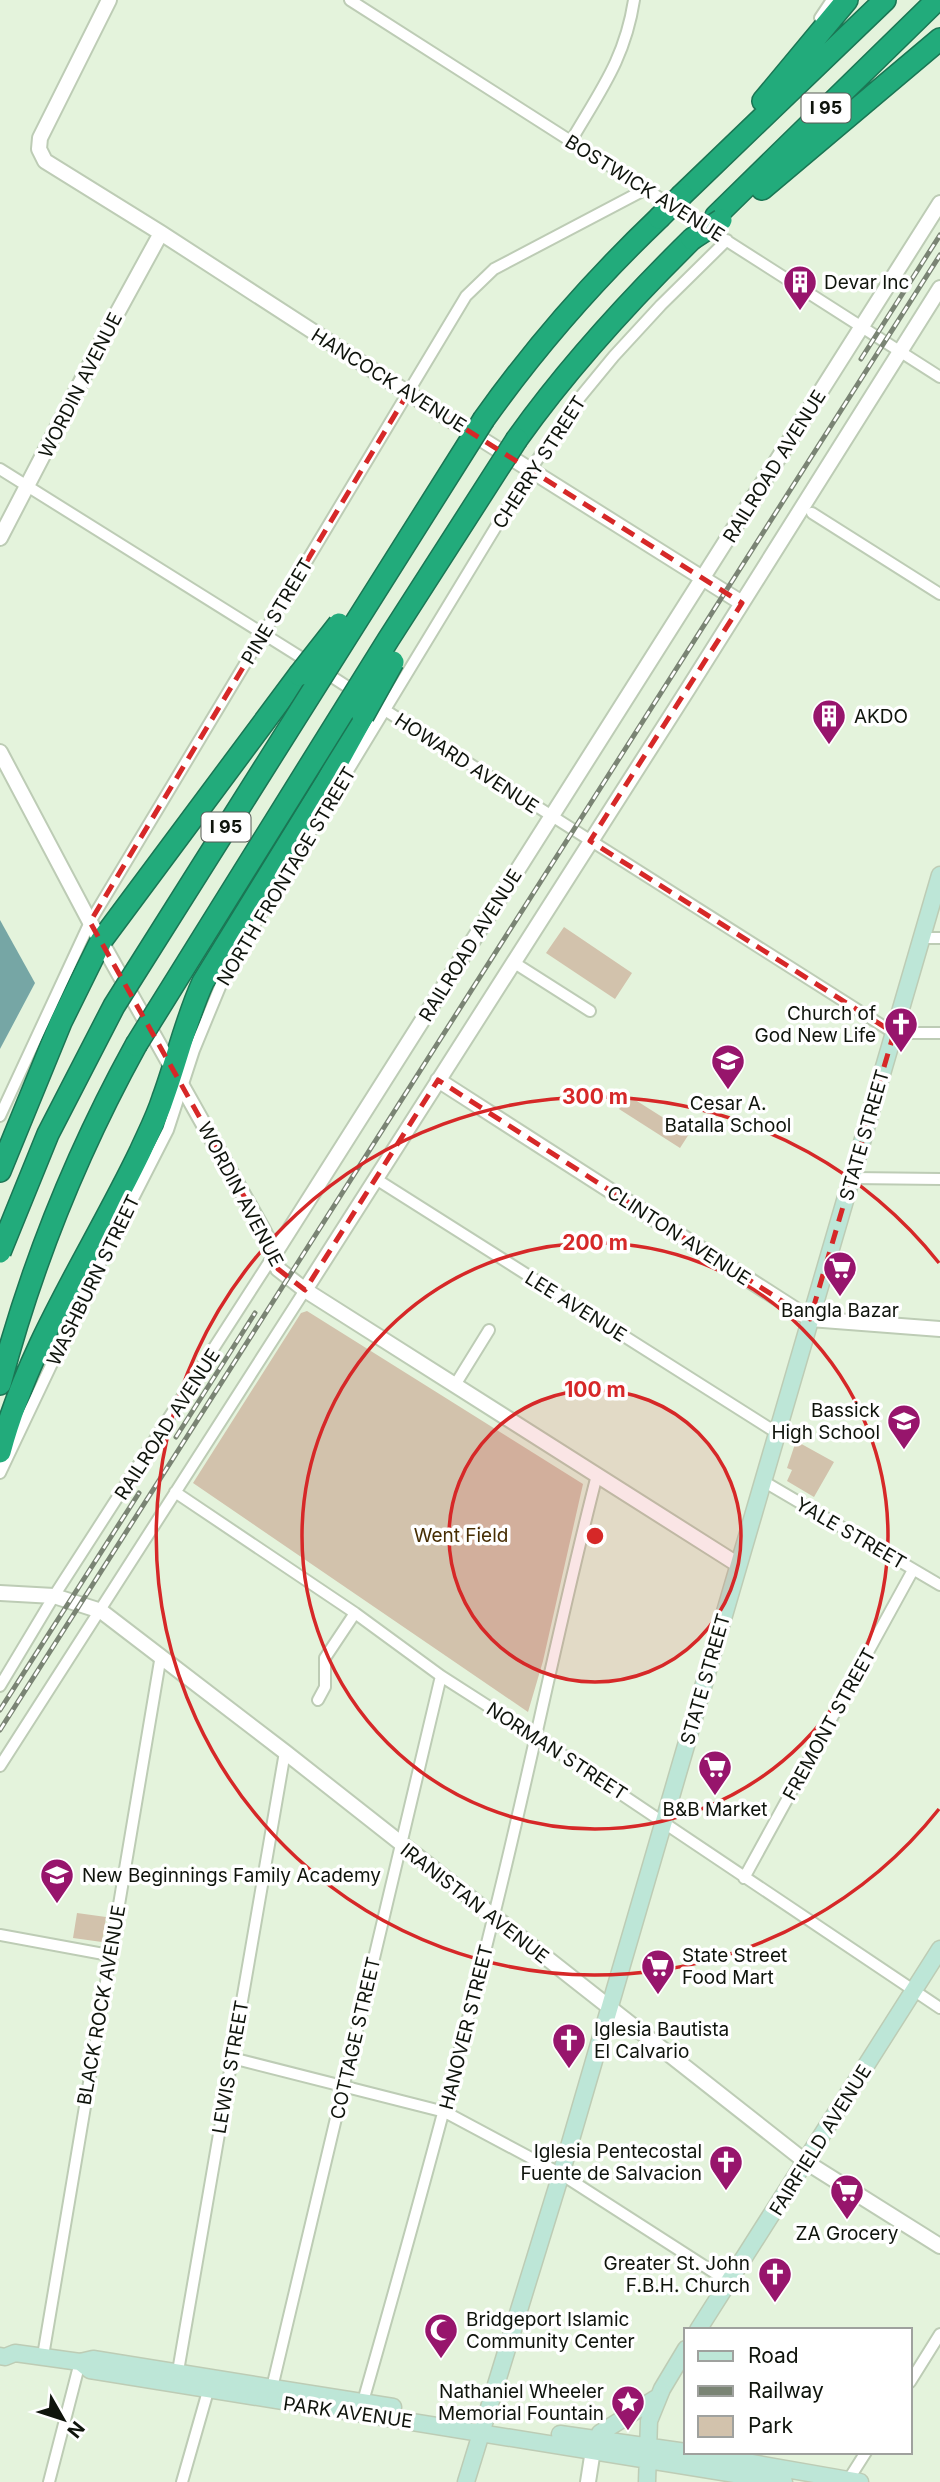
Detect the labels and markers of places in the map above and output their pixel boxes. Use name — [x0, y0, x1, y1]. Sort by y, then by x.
building icon: Devar Inc — [781, 263, 819, 312]
place label: Devar Inc — [824, 271, 909, 294]
building icon: AKDO — [810, 697, 848, 746]
place label: AKDO — [854, 705, 908, 728]
place label: Church of God New Life — [755, 1002, 876, 1047]
church icon: Church of God New Life — [882, 1005, 920, 1054]
school or university icon: Cesar A. Batalla School — [709, 1042, 747, 1091]
place label: Cesar A. Batalla School — [665, 1092, 791, 1137]
supermarket icon: Bangla Bazar — [821, 1249, 859, 1298]
place label: Bangla Bazar — [781, 1299, 899, 1322]
place label: Bassick High School — [771, 1399, 881, 1444]
school or university icon: Bassick High School — [885, 1402, 923, 1451]
centre of rings — [583, 1524, 607, 1548]
supermarket icon: B&B Market — [696, 1748, 734, 1797]
place label: B&B Market — [662, 1798, 768, 1821]
school or university icon: New Beginnings Family Academy — [38, 1856, 76, 1905]
place label: New Beginnings Family Academy — [82, 1864, 381, 1887]
place label: State Street Food Mart — [682, 1944, 787, 1989]
supermarket icon: State Street Food Mart — [639, 1947, 677, 1996]
place label: Iglesia Bautista El Calvario — [594, 2018, 729, 2063]
church icon: Iglesia Bautista El Calvario — [550, 2021, 588, 2070]
place label: Iglesia Pentecostal Fuente de Salvacion — [520, 2140, 702, 2185]
church icon: Iglesia Pentecostal Fuente de Salvacion — [707, 2143, 745, 2192]
supermarket icon: ZA Grocery — [828, 2172, 866, 2221]
place label: ZA Grocery — [796, 2222, 899, 2245]
place label: Greater St. John F.B.H. Church — [604, 2252, 750, 2297]
church icon: Greater St. John F.B.H. Church — [756, 2255, 794, 2304]
place label: Bridgeport Islamic Community Center — [466, 2308, 635, 2353]
mosque icon: Bridgeport Islamic Community Center — [422, 2311, 460, 2360]
place label: Nathaniel Wheeler Memorial Fountain — [438, 2380, 604, 2425]
place icon: Nathaniel Wheeler Memorial Fountain — [609, 2383, 647, 2432]

